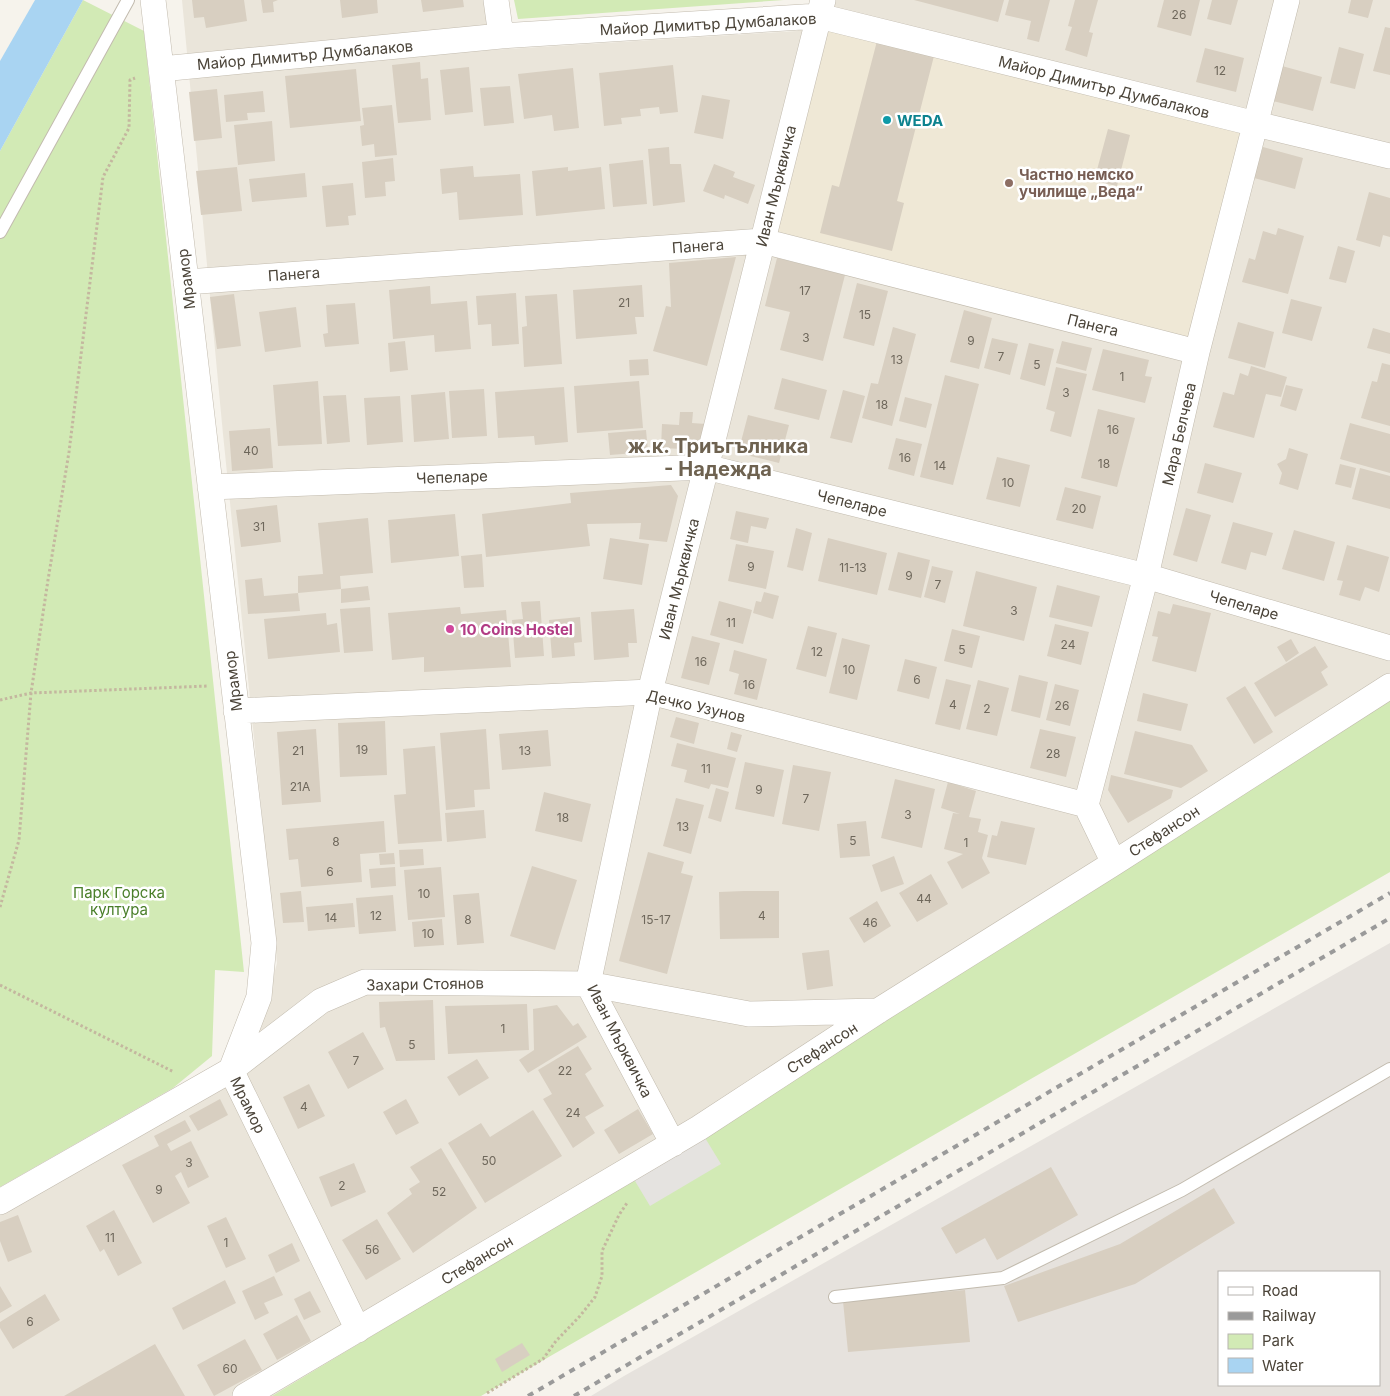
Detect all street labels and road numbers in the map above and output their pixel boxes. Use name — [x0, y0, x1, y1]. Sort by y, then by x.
street label: Майор Димитър Думбалаков — [599, 9, 817, 39]
street label: Майор Димитър Думбалаков — [196, 36, 414, 74]
street label: Майор Димитър Думбалаков — [996, 52, 1212, 122]
street label: Иван Мърквичка — [752, 123, 800, 249]
street label: Панега — [671, 235, 725, 257]
street label: Мрамор — [173, 248, 199, 310]
street label: Панега — [267, 263, 321, 285]
street label: Панега — [1065, 309, 1121, 341]
street label: Мара Белчева — [1158, 381, 1200, 487]
street label: Чепеларе — [416, 466, 488, 488]
street label: Чепеларе — [815, 485, 889, 521]
street label: Иван Мърквичка — [655, 516, 703, 642]
street label: Чепеларе — [1207, 586, 1281, 624]
street label: Мрамор — [220, 650, 246, 712]
street label: Дечко Узунов — [645, 685, 747, 727]
street label: Стефансон — [1125, 801, 1203, 861]
street label: Захари Стоянов — [366, 973, 484, 995]
street label: Иван Мърквичка — [583, 981, 657, 1101]
street label: Стефансон — [783, 1018, 861, 1078]
street label: Мрамор — [226, 1073, 270, 1137]
street label: Стефансон — [438, 1231, 516, 1289]

